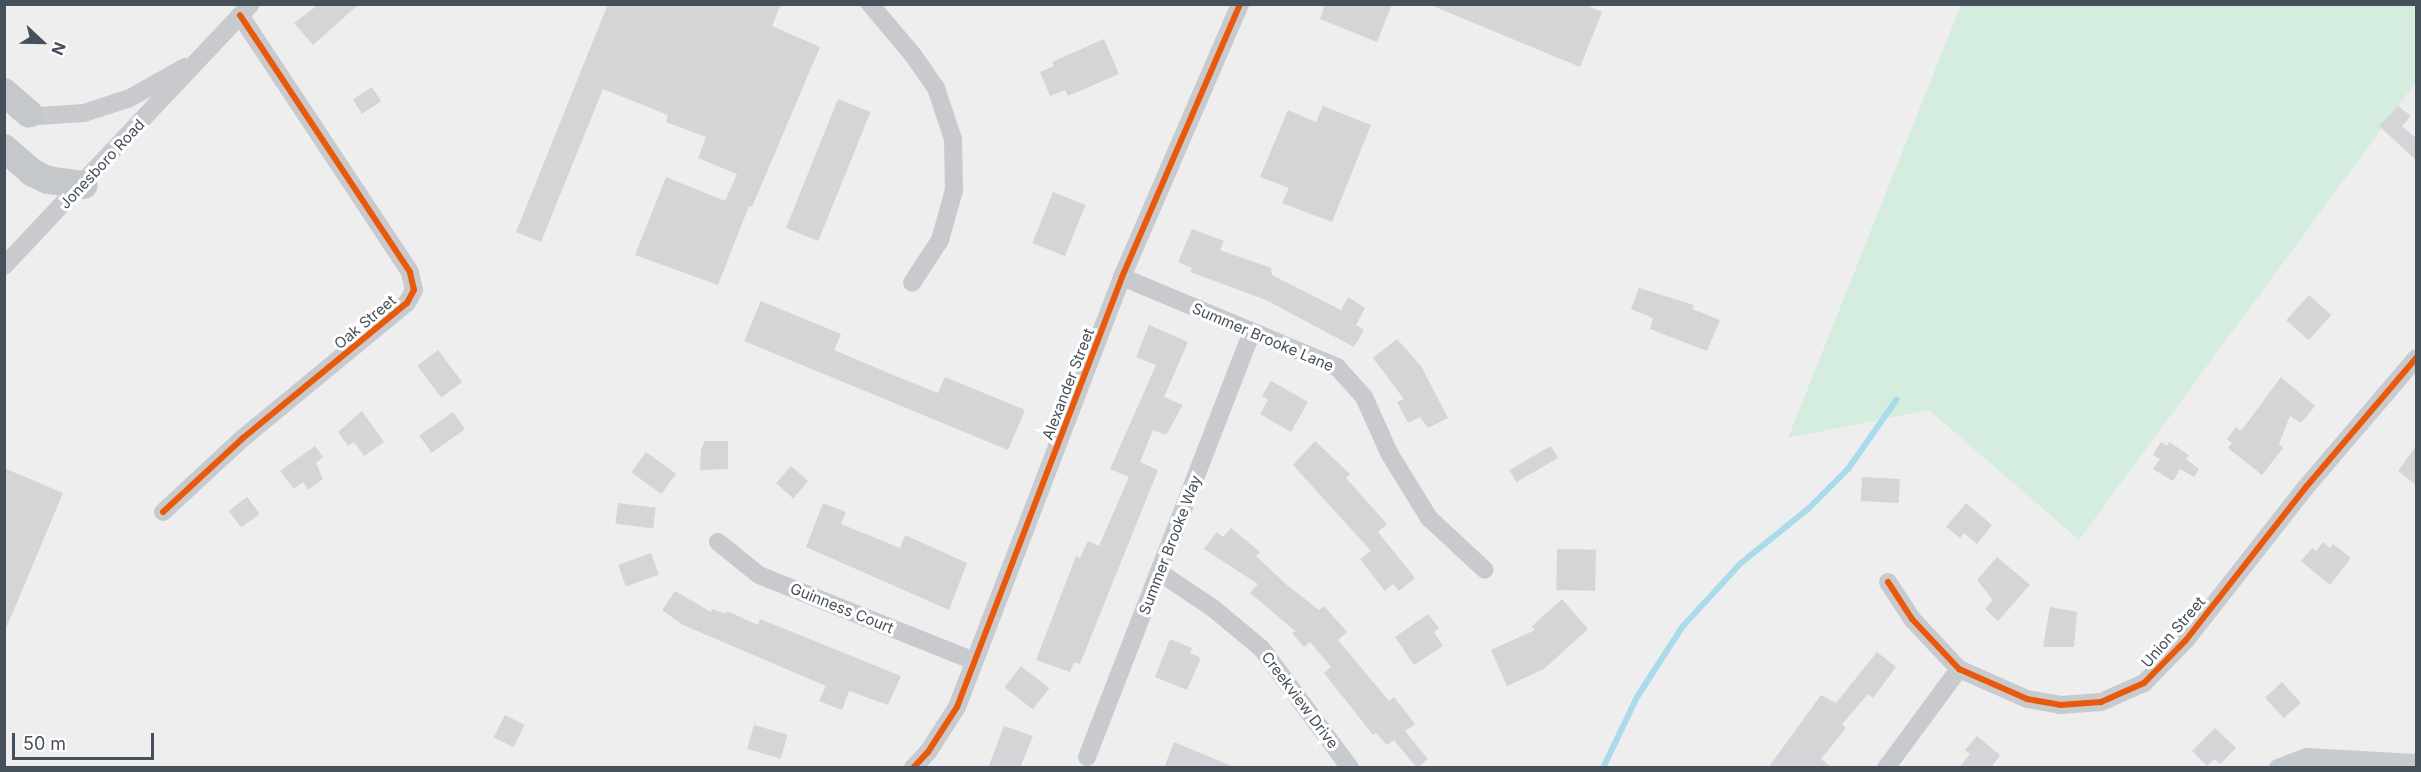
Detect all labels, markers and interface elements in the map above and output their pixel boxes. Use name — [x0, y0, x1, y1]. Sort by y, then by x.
north arrow — [12, 12, 72, 72]
text: N — [47, 39, 70, 58]
street label: Jonesboro Road — [56, 115, 148, 213]
street label: Oak Street — [331, 291, 399, 353]
street label: Summer Brooke Lane — [1190, 299, 1336, 375]
street label: Alexander Street — [1038, 326, 1098, 442]
street label: Summer Brooke Way — [1135, 473, 1205, 617]
street label: Guinness Court — [788, 579, 896, 637]
street label: Union Street — [2137, 593, 2209, 671]
street label: Creekview Drive — [1258, 648, 1342, 752]
scale bar — [15, 721, 158, 759]
text: 50 m — [23, 733, 66, 754]

